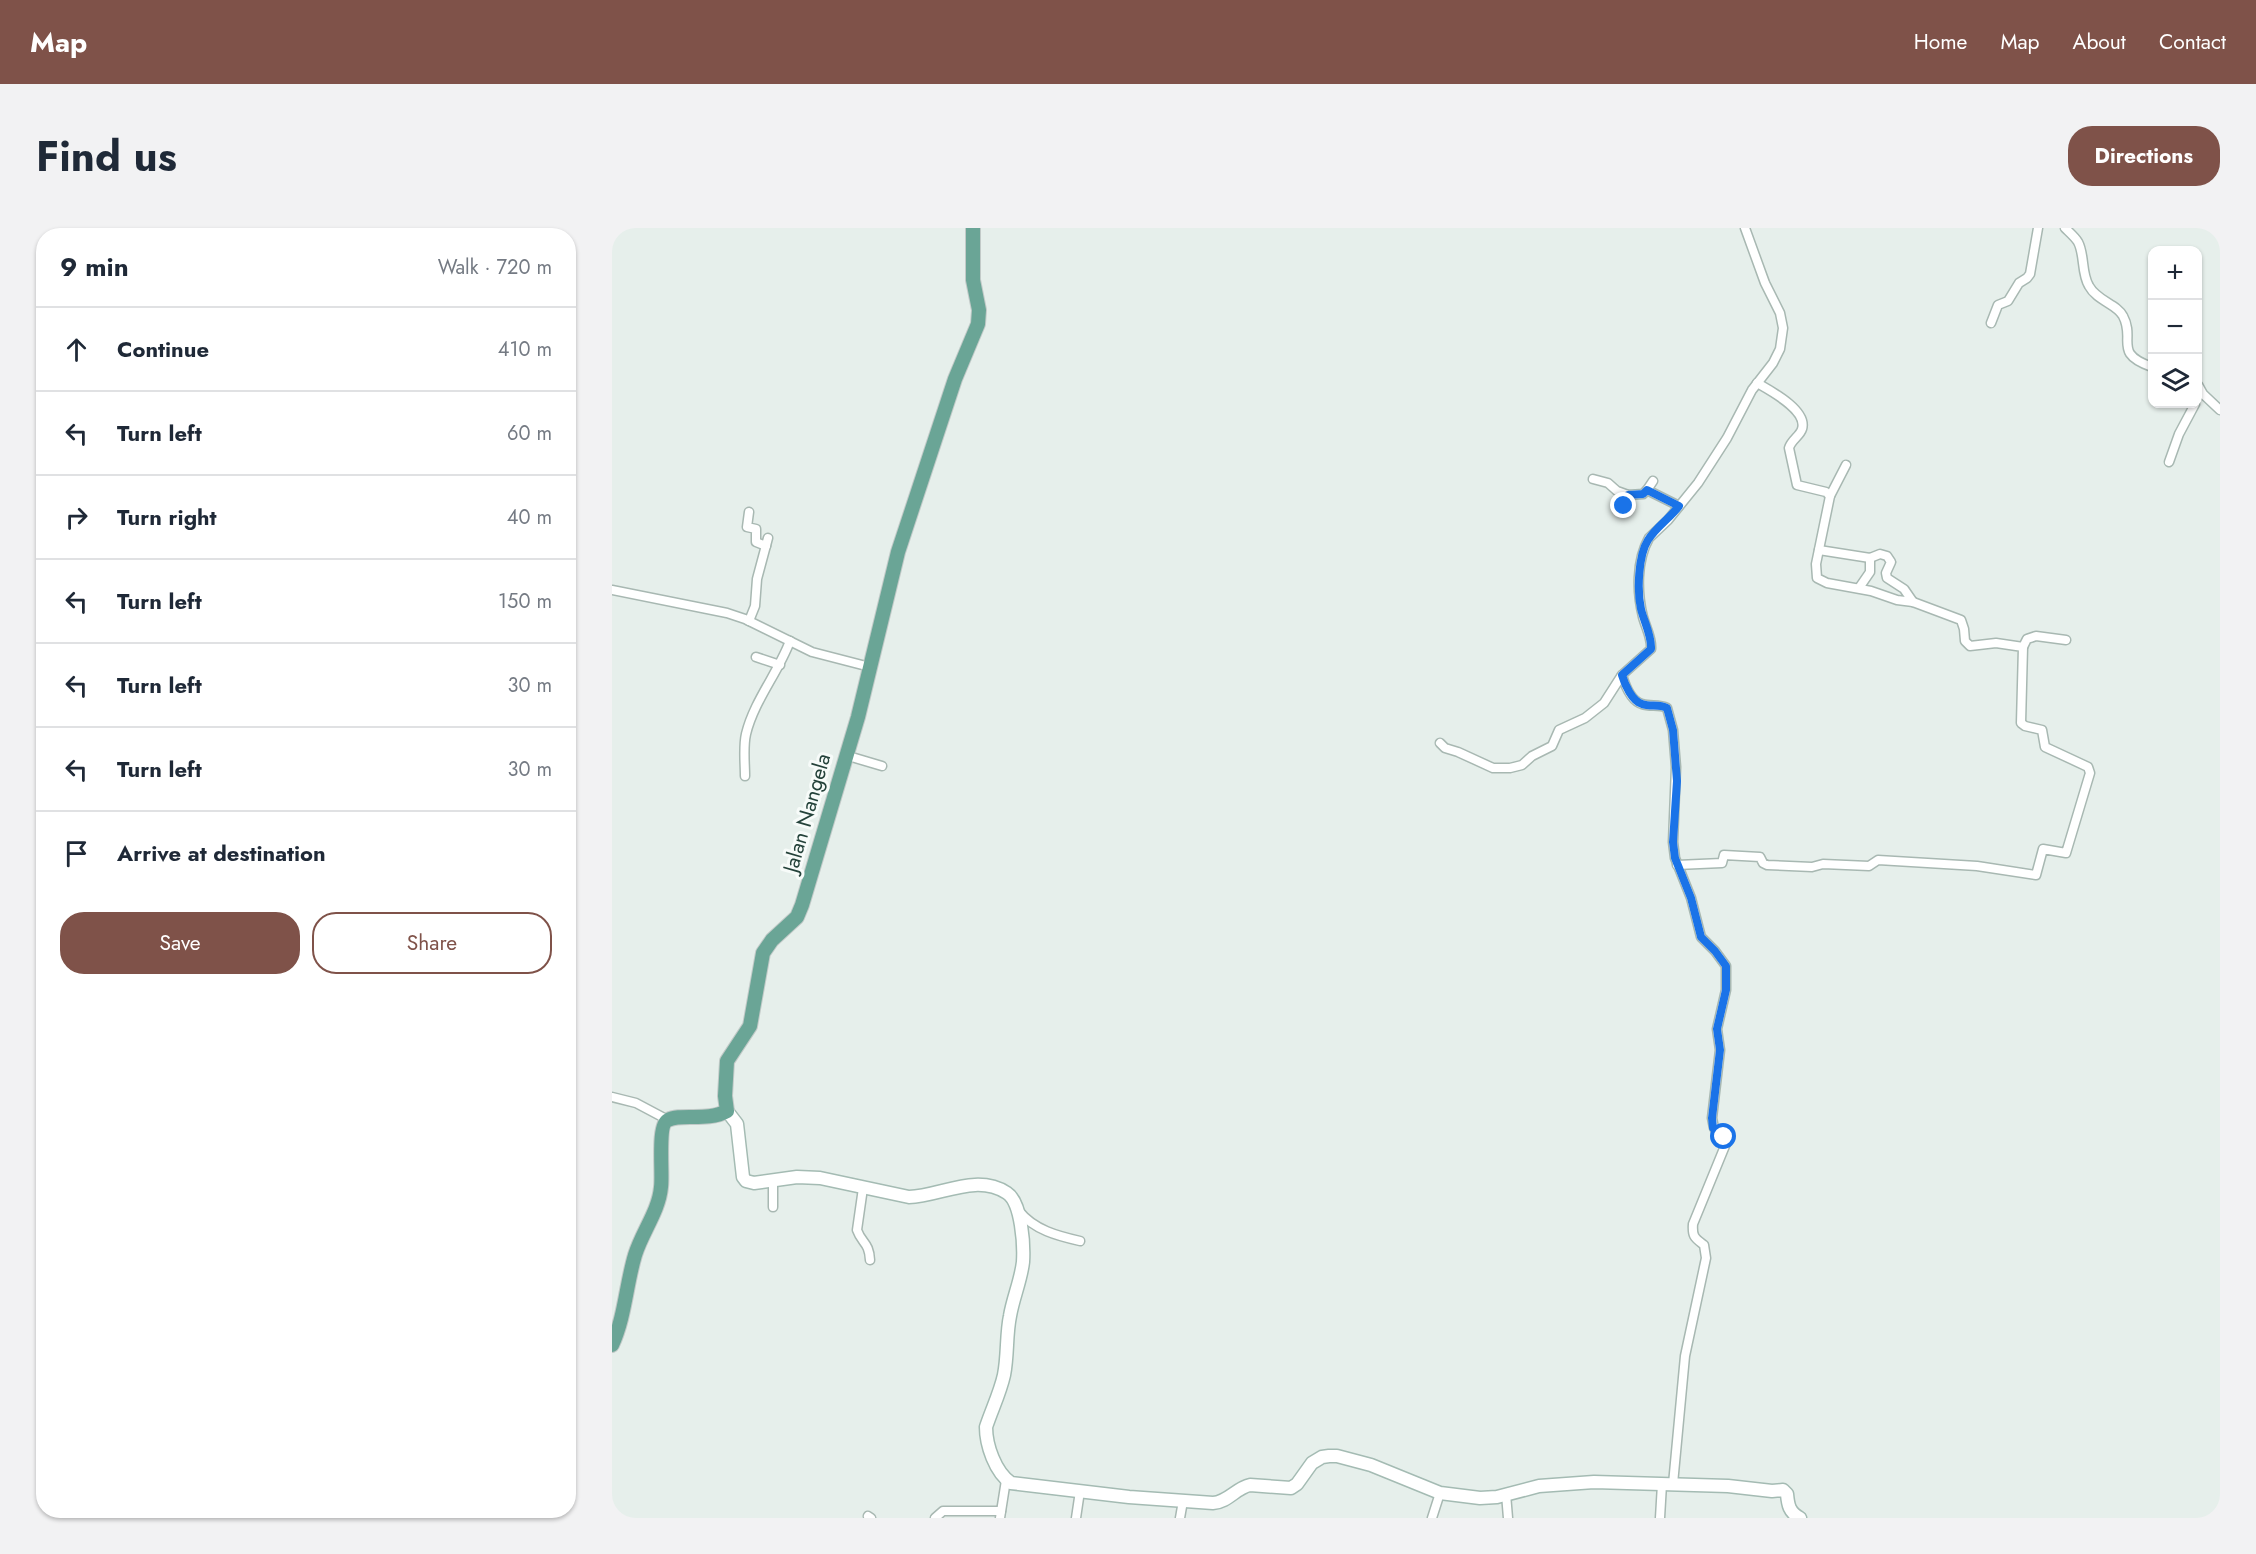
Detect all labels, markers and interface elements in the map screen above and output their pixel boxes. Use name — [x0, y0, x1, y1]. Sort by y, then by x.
text: Map — [30, 22, 87, 63]
text: Home — [1914, 27, 1967, 57]
text: Map — [2000, 27, 2040, 57]
text: About — [2073, 27, 2126, 57]
text: Contact — [2159, 27, 2226, 57]
text: Find us — [36, 126, 177, 187]
button: Directions — [2068, 126, 2220, 186]
map controls — [2148, 246, 2202, 408]
button: + — [2148, 246, 2202, 300]
text: 9 min — [60, 248, 129, 286]
text: Walk · 720 m — [438, 253, 552, 282]
button: − — [2148, 300, 2202, 354]
icon: ahead — [60, 333, 93, 366]
text: Continue — [117, 333, 209, 365]
text: 410 m — [498, 335, 552, 364]
button: layers — [2148, 354, 2202, 408]
icon: left — [60, 417, 93, 450]
text: Turn left — [117, 417, 202, 449]
text: 60 m — [507, 419, 552, 448]
route end — [1610, 492, 1636, 518]
icon: right — [60, 501, 93, 534]
text: Turn right — [117, 501, 217, 533]
text: 40 m — [507, 503, 552, 532]
icon: left — [60, 585, 93, 618]
text: Turn left — [117, 585, 202, 617]
text: 150 m — [498, 587, 552, 616]
icon: left — [60, 669, 93, 702]
text: Turn left — [117, 669, 202, 701]
text: 30 m — [507, 671, 552, 700]
street label: Jalan Nangela — [775, 750, 838, 879]
icon: left — [60, 753, 93, 786]
text: Turn left — [117, 753, 202, 785]
text: 30 m — [507, 755, 552, 784]
icon: arrive — [60, 837, 93, 870]
text: Arrive at destination — [117, 837, 326, 869]
button: Save — [60, 912, 300, 974]
button: Share — [312, 912, 552, 974]
route start — [1710, 1123, 1736, 1149]

